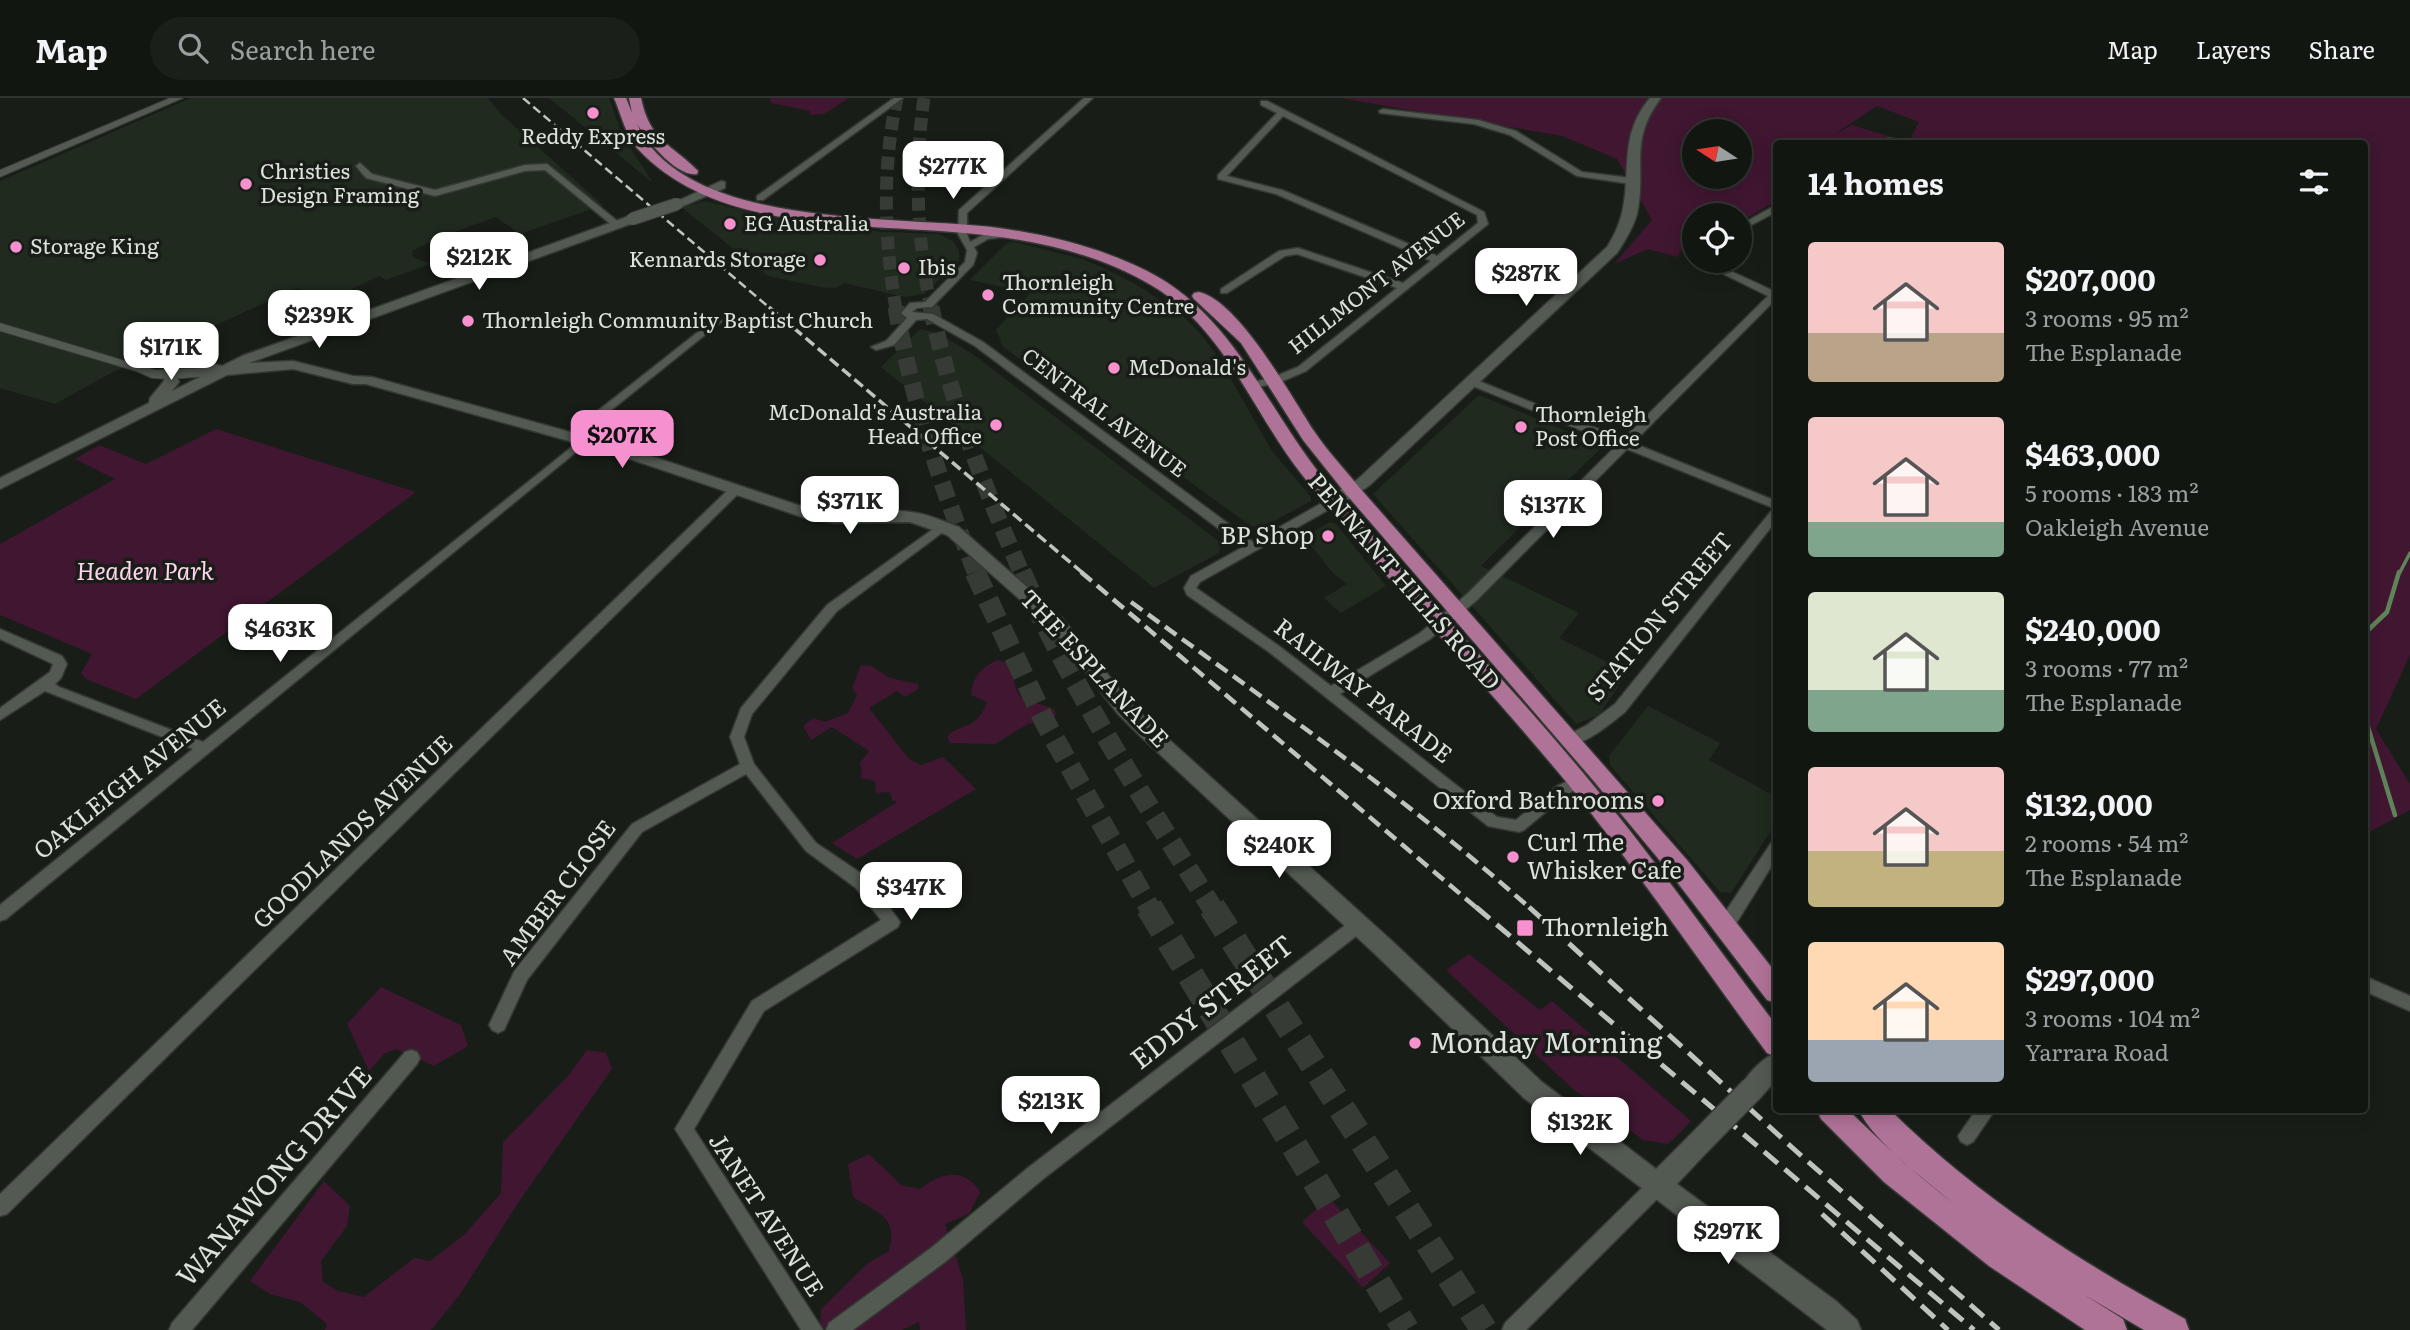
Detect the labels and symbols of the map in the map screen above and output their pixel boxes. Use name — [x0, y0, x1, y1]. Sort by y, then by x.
marker: Reddy Express — [585, 105, 601, 121]
place label: Reddy Express — [521, 119, 665, 150]
north arrow — [1682, 119, 1752, 189]
pin: $277K — [904, 141, 1002, 201]
place label: Christies Design Framing — [260, 154, 420, 209]
marker: Christies Design Framing — [238, 176, 254, 192]
street label: HILLMONT AVENUE — [1281, 202, 1470, 360]
place label: EG Australia — [744, 206, 870, 237]
marker: EG Australia — [722, 216, 738, 232]
place label: Storage King — [30, 229, 159, 260]
pin: $212K — [430, 232, 528, 292]
marker: Storage King — [8, 239, 24, 255]
place label: Kennards Storage — [629, 242, 806, 273]
pin: $287K — [1477, 248, 1575, 308]
place label: Ibis — [918, 250, 956, 281]
marker: Kennards Storage — [812, 252, 828, 268]
marker: Ibis — [896, 260, 912, 276]
place label: Thornleigh Community Centre — [1002, 265, 1194, 320]
marker: Thornleigh Community Centre — [980, 287, 996, 303]
pin: $239K — [270, 290, 368, 350]
place label: Thornleigh Community Baptist Church — [482, 303, 873, 334]
marker: Thornleigh Community Baptist Church — [460, 313, 476, 329]
pin: $171K — [122, 322, 220, 382]
street label: CENTRAL AVENUE — [1017, 339, 1194, 483]
place label: McDonald's — [1128, 350, 1246, 381]
marker: McDonald's — [1106, 360, 1122, 376]
place label: McDonald's Australia Head Office — [768, 395, 983, 450]
place label: Thornleigh Post Office — [1535, 397, 1647, 452]
pin: $207K — [573, 410, 671, 470]
marker: McDonald's Australia Head Office — [988, 417, 1004, 433]
marker: Thornleigh Post Office — [1513, 419, 1529, 435]
street label: PENNANT HILLS ROAD — [1302, 464, 1510, 697]
pin: $371K — [801, 476, 899, 536]
pin: $137K — [1504, 480, 1602, 540]
place label: BP Shop — [1220, 516, 1314, 551]
street label: STATION STREET — [1577, 523, 1739, 708]
marker: BP Shop — [1320, 528, 1336, 544]
park label: Headen Park — [76, 552, 215, 587]
street label: THE ESPLANADE — [1013, 580, 1179, 754]
pin: $463K — [231, 604, 329, 664]
street label: RAILWAY PARADE — [1268, 608, 1461, 770]
street label: OAKLEIGH AVENUE — [25, 688, 232, 866]
street label: GOODLANDS AVENUE — [243, 725, 459, 935]
place label: Oxford Bathrooms — [1432, 781, 1644, 816]
marker: Oxford Bathrooms — [1650, 793, 1666, 809]
street label: AMBER CLOSE — [489, 811, 623, 972]
pin: $240K — [1230, 820, 1328, 880]
place label: Curl The Whisker Cafe — [1527, 823, 1682, 886]
marker: Curl The Whisker Cafe — [1505, 849, 1521, 865]
pin: $347K — [862, 862, 960, 922]
place label: Thornleigh — [1541, 908, 1669, 943]
marker: Thornleigh — [1515, 918, 1535, 938]
street label: EDDY STREET — [1120, 923, 1302, 1078]
place label: Monday Morning — [1429, 1020, 1663, 1062]
marker: Monday Morning — [1407, 1035, 1423, 1051]
street label: WANAWONG DRIVE — [165, 1055, 380, 1294]
pin: $213K — [1002, 1076, 1100, 1136]
pin: $132K — [1531, 1098, 1629, 1157]
street label: JANET AVENUE — [702, 1125, 834, 1303]
pin: $297K — [1679, 1206, 1777, 1266]

